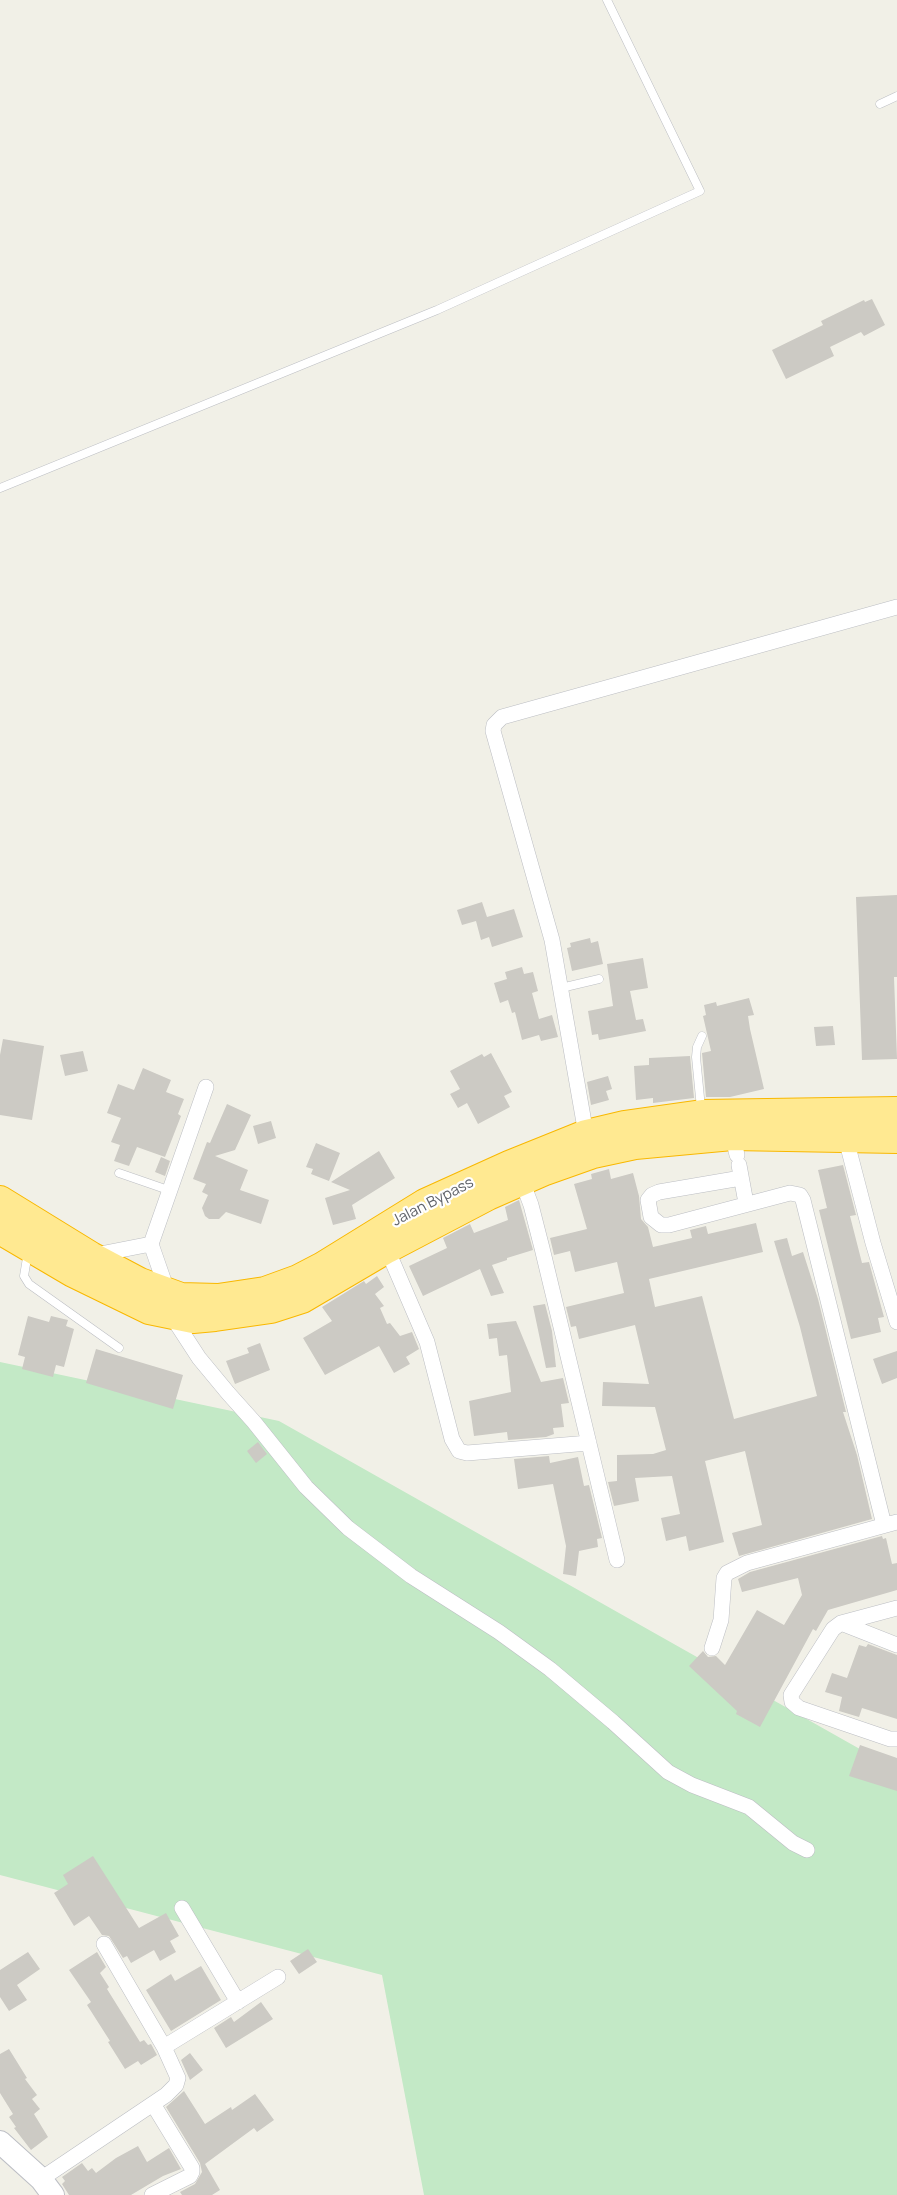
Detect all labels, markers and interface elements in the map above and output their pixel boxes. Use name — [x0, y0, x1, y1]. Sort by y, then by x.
street label: Jalan Bypass — [389, 1174, 477, 1230]

